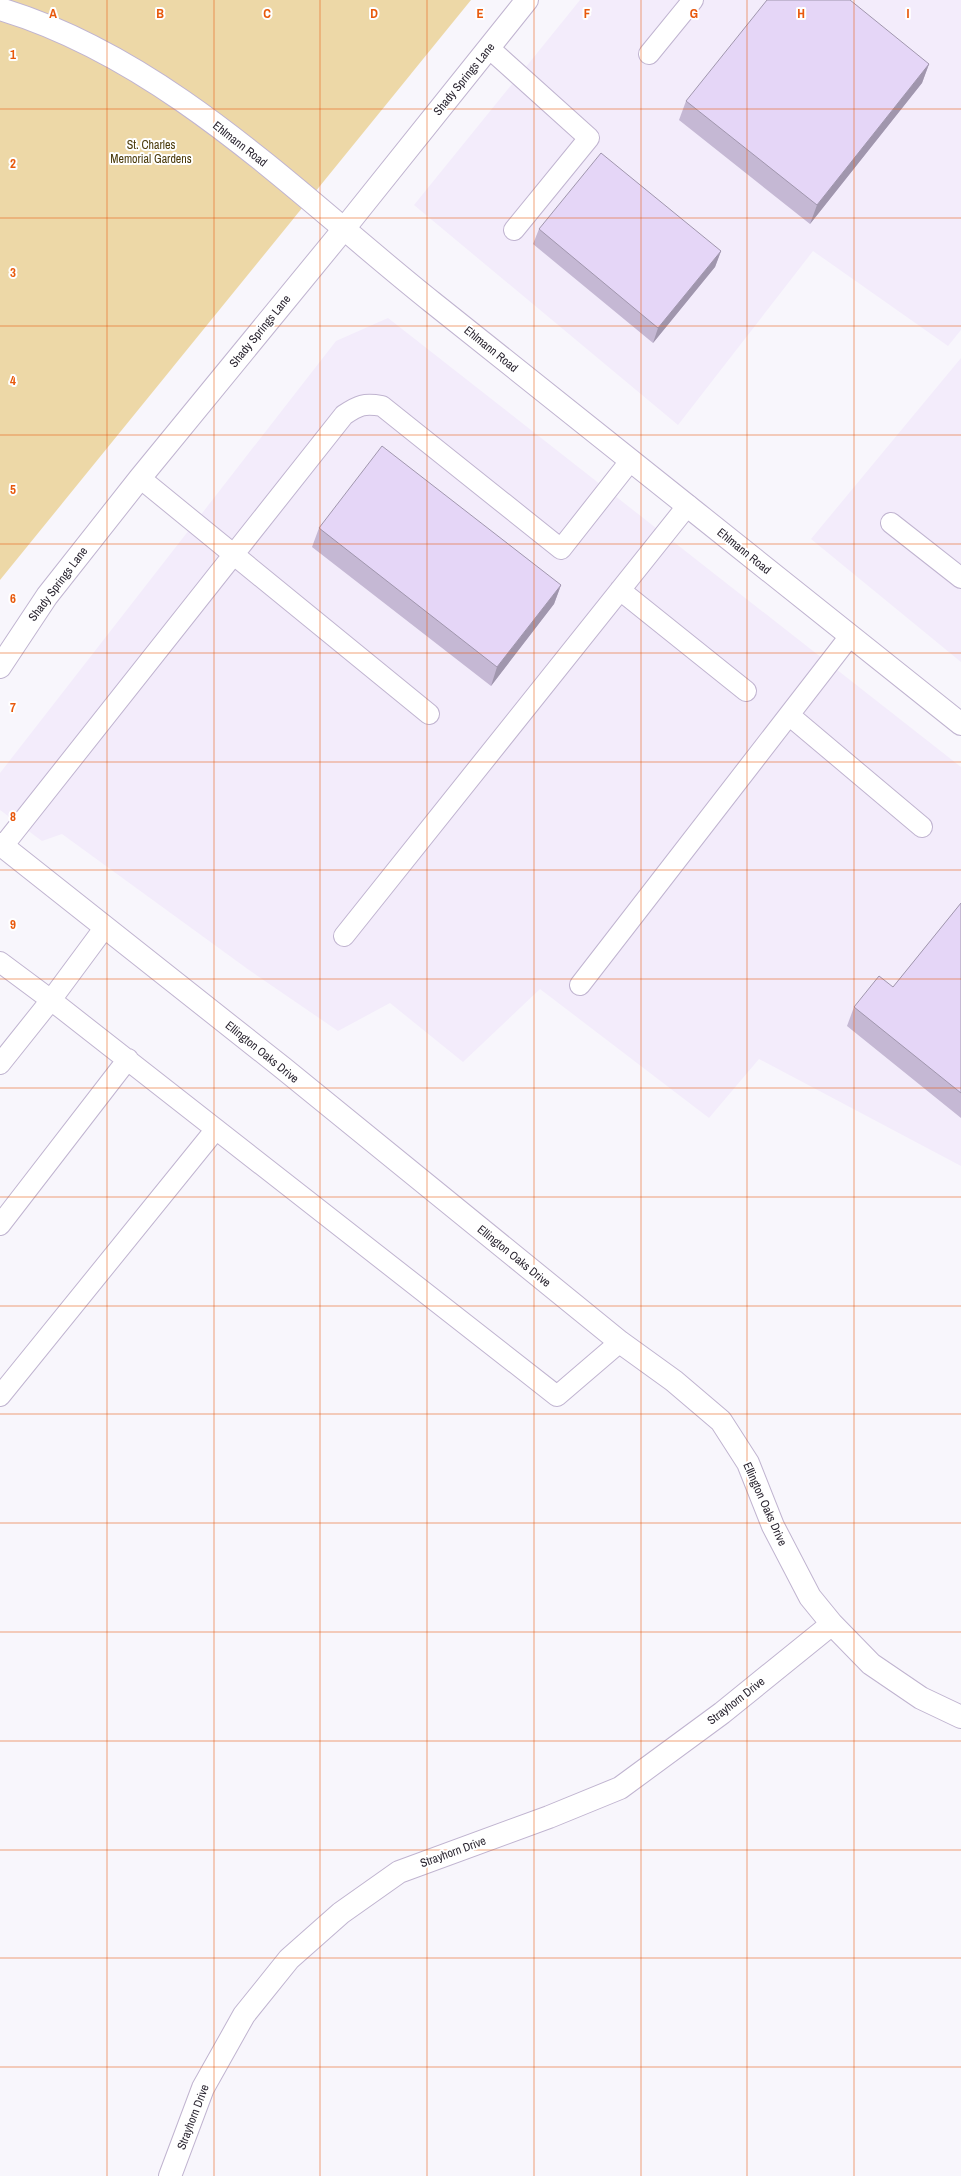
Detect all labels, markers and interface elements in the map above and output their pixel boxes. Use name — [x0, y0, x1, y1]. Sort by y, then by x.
text: A — [49, 5, 57, 22]
text: B — [156, 5, 164, 22]
text: C — [263, 5, 271, 22]
text: D — [370, 5, 378, 22]
text: E — [476, 5, 484, 22]
text: F — [584, 5, 591, 22]
text: G — [690, 5, 698, 22]
text: H — [797, 5, 805, 22]
text: I — [907, 5, 910, 22]
street label: Shady Springs Lane — [430, 39, 498, 119]
text: 1 — [10, 46, 16, 63]
street label: Ehlmann Road — [209, 118, 271, 170]
park label: St. Charles Memorial Gardens — [110, 137, 192, 167]
text: 2 — [10, 155, 16, 172]
text: 3 — [10, 264, 16, 281]
street label: Shady Springs Lane — [226, 291, 294, 371]
street label: Ehlmann Road — [461, 322, 521, 376]
text: 4 — [10, 372, 16, 389]
text: 5 — [10, 481, 16, 498]
street label: Ehlmann Road — [714, 524, 774, 578]
street label: Shady Springs Lane — [25, 544, 91, 624]
text: 6 — [10, 590, 16, 607]
text: 7 — [10, 699, 16, 716]
text: 8 — [10, 808, 16, 825]
text: 9 — [10, 916, 16, 933]
street label: Ellington Oaks Drive — [222, 1017, 302, 1087]
street label: Ellington Oaks Drive — [474, 1221, 554, 1291]
street label: Ellington Oaks Drive — [739, 1460, 791, 1548]
street label: Strayhorn Drive — [704, 1673, 768, 1729]
street label: Strayhorn Drive — [418, 1833, 488, 1871]
street label: Strayhorn Drive — [173, 2082, 213, 2152]

